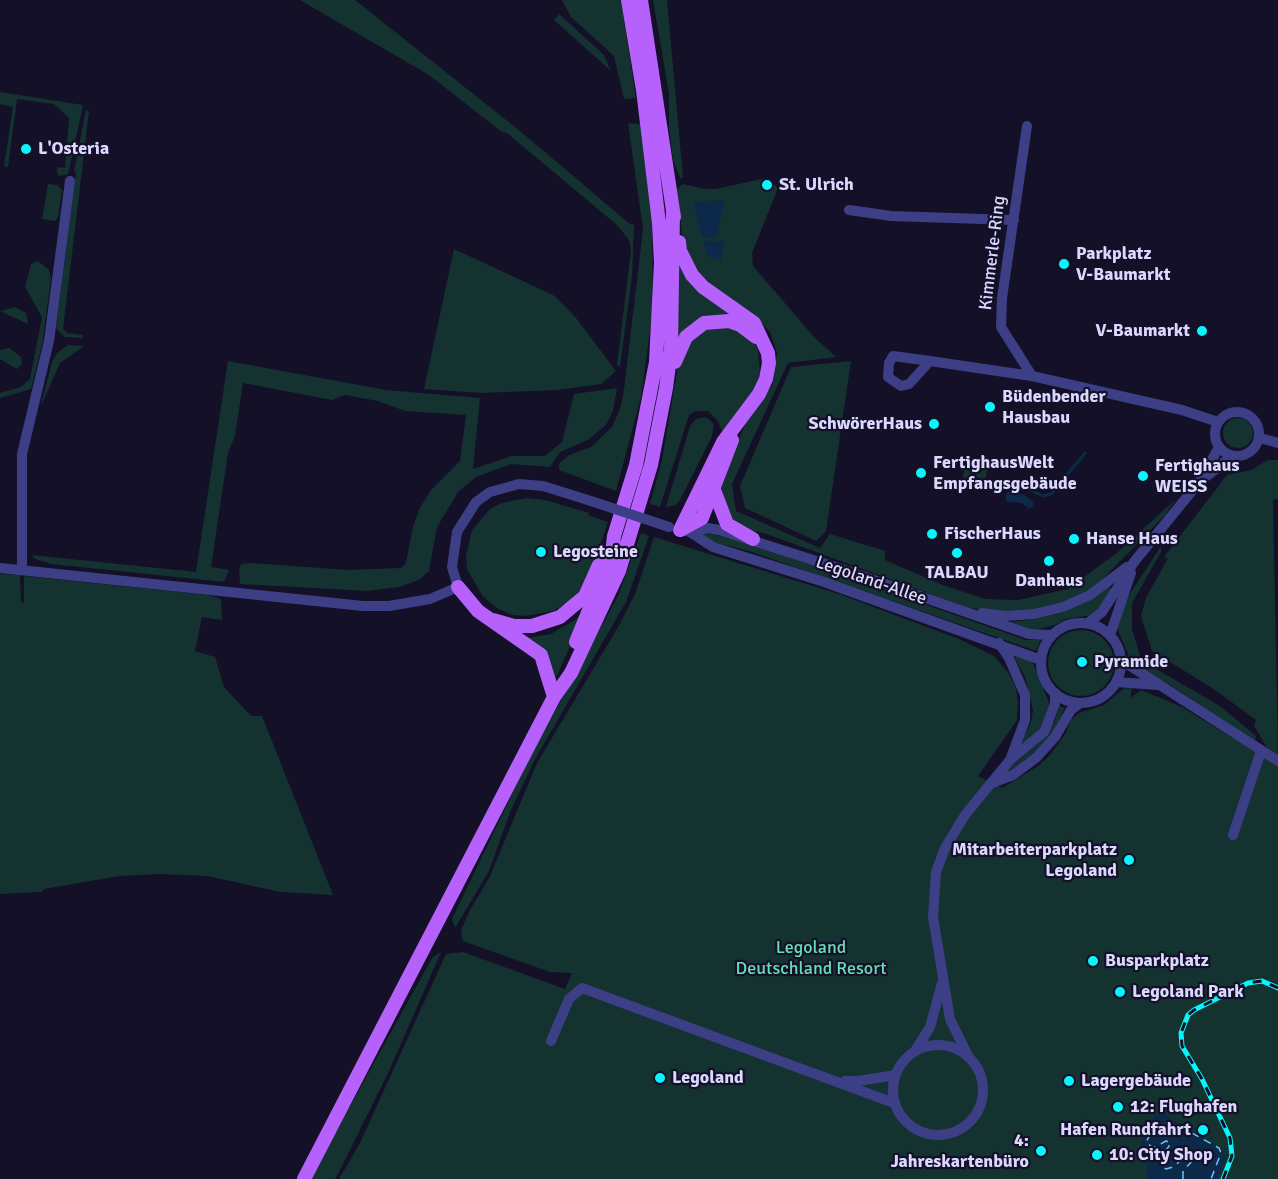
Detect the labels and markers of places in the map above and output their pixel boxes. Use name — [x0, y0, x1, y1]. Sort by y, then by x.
place label: L'Osteria — [38, 138, 109, 160]
marker: L'Osteria — [19, 142, 33, 156]
place label: St. Ulrich — [779, 174, 854, 196]
marker: St. Ulrich — [760, 178, 774, 192]
place label: Parkplatz V-Baumarkt — [1076, 243, 1170, 286]
marker: Parkplatz V-Baumarkt — [1057, 257, 1071, 271]
place label: V-Baumarkt — [1096, 320, 1190, 342]
marker: V-Baumarkt — [1195, 324, 1209, 338]
place label: Büdenbender Hausbau — [1002, 386, 1106, 428]
marker: Büdenbender Hausbau — [983, 400, 997, 414]
place label: SchwörerHaus — [809, 413, 922, 435]
marker: SchwörerHaus — [927, 417, 941, 431]
place label: FertighausWelt Empfangsgebäude — [933, 452, 1077, 494]
place label: Fertighaus WEISS — [1155, 455, 1239, 498]
marker: FertighausWelt Empfangsgebäude — [914, 466, 928, 480]
marker: Fertighaus WEISS — [1136, 469, 1150, 483]
place label: FischerHaus — [944, 523, 1041, 545]
marker: FischerHaus — [925, 527, 939, 541]
place label: Hanse Haus — [1086, 528, 1178, 550]
marker: Hanse Haus — [1067, 532, 1081, 546]
place label: Legosteine — [553, 541, 638, 563]
marker: Legosteine — [534, 545, 548, 559]
marker: TALBAU — [950, 546, 964, 560]
marker: Danhaus — [1042, 554, 1056, 568]
place label: TALBAU — [925, 562, 989, 584]
place label: Danhaus — [1015, 570, 1083, 592]
place label: Pyramide — [1094, 651, 1168, 673]
marker: Pyramide — [1075, 655, 1089, 669]
place label: Mitarbeiterparkplatz Legoland — [952, 839, 1117, 882]
marker: Mitarbeiterparkplatz Legoland — [1122, 853, 1136, 867]
place label: Busparkplatz — [1105, 950, 1209, 972]
marker: Busparkplatz — [1086, 954, 1100, 968]
place label: Legoland Park — [1132, 981, 1244, 1003]
marker: Legoland Park — [1113, 985, 1127, 999]
place label: Legoland — [672, 1067, 744, 1089]
place label: Lagergebäude — [1081, 1070, 1191, 1092]
marker: Legoland — [653, 1071, 667, 1085]
marker: Lagergebäude — [1062, 1074, 1076, 1088]
place label: 12: Flughafen — [1130, 1096, 1237, 1118]
marker: 12: Flughafen — [1111, 1100, 1125, 1114]
place label: Hafen Rundfahrt — [1060, 1119, 1191, 1141]
marker: Hafen Rundfahrt — [1196, 1123, 1210, 1137]
place label: 4: Jahreskartenbüro — [890, 1130, 1029, 1172]
marker: 4: Jahreskartenbüro — [1034, 1144, 1048, 1158]
place label: 10: City Shop — [1109, 1144, 1213, 1166]
marker: 10: City Shop — [1090, 1148, 1104, 1162]

